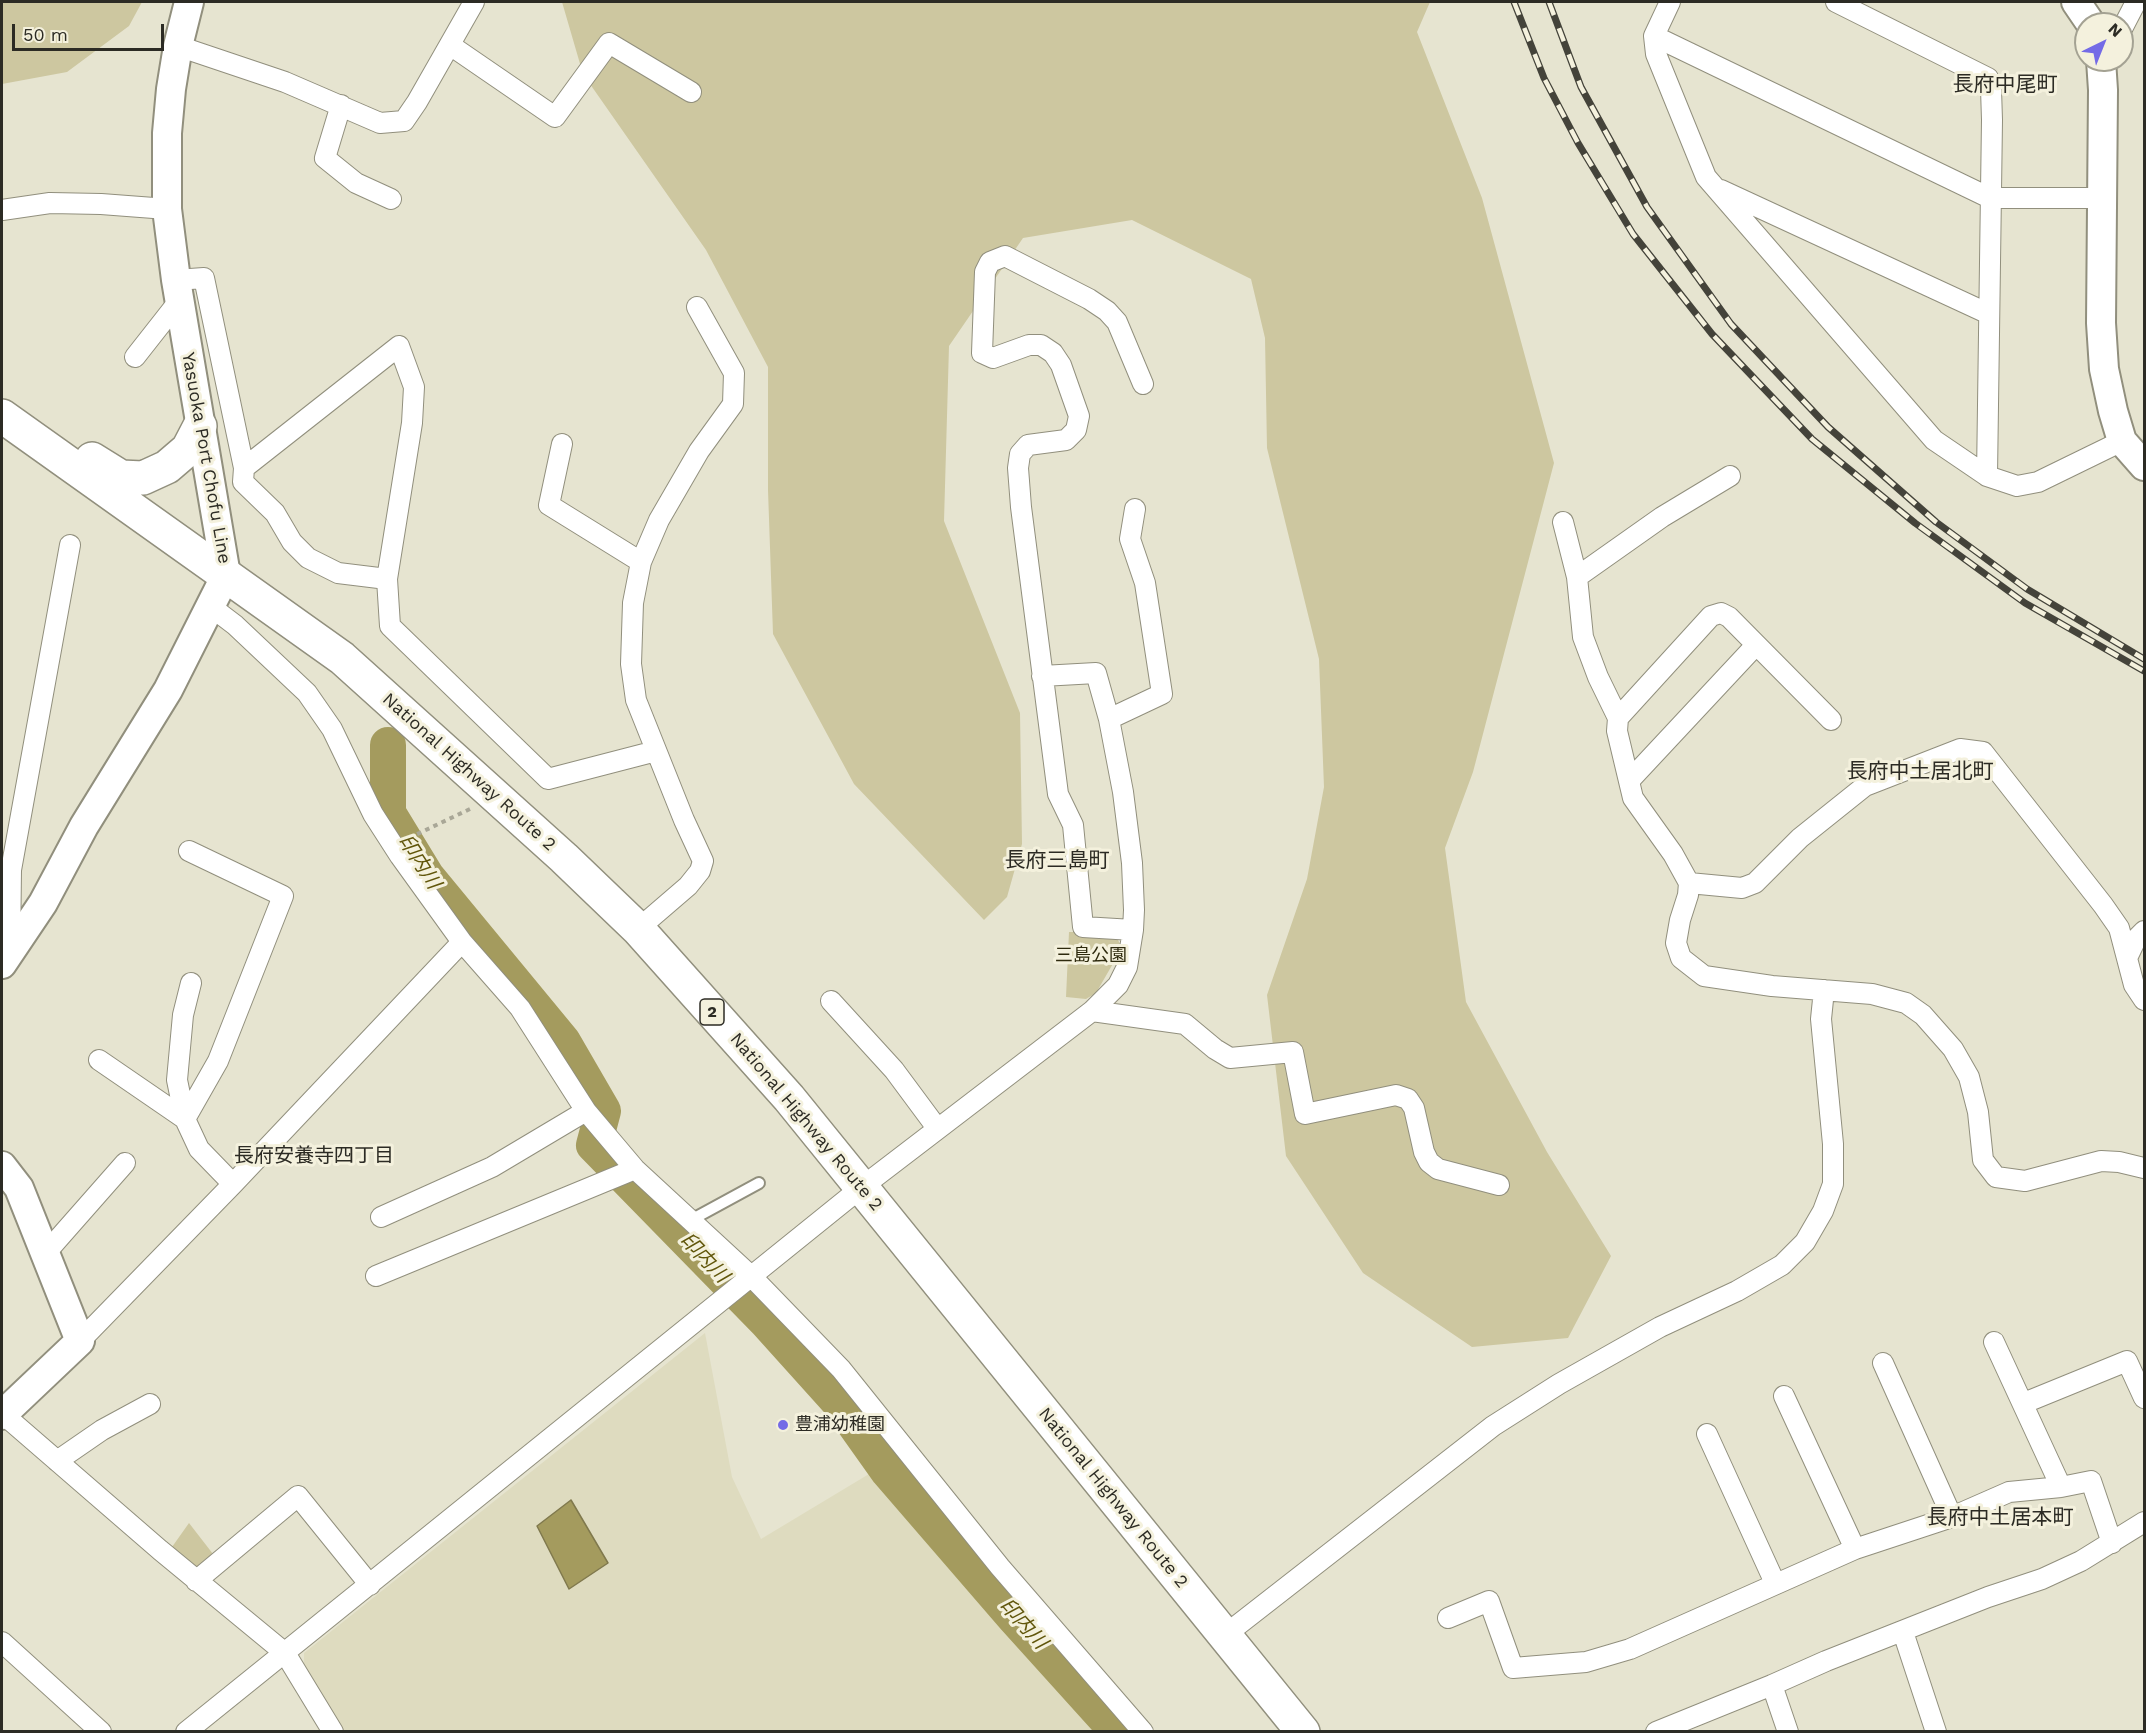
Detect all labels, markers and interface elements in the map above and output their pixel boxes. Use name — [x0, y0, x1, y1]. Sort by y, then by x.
scale bar — [15, 12, 166, 50]
north arrow — [2074, 12, 2134, 72]
text: N — [2104, 19, 2126, 41]
text: 50 m — [23, 24, 68, 45]
district label: 長府中尾町 — [1953, 72, 2057, 98]
street label: Yasuoka Port Chofu Line — [177, 351, 235, 565]
street label: National Highway Route 2 — [378, 688, 560, 856]
district label: 長府中土居北町 — [1847, 759, 1993, 785]
water label: 印内川 — [393, 830, 445, 894]
district label: 長府三島町 — [1005, 848, 1109, 874]
park label: 三島公園 — [1055, 945, 1127, 967]
road number: 2 — [700, 999, 724, 1025]
street label: National Highway Route 2 — [725, 1029, 887, 1215]
district label: 長府安養寺四丁目 — [234, 1144, 394, 1168]
water label: 印内川 — [675, 1228, 733, 1288]
street label: National Highway Route 2 — [1034, 1404, 1192, 1592]
place label: 豊浦幼稚園 — [795, 1414, 885, 1436]
marker: 豊浦幼稚園 — [776, 1418, 790, 1432]
district label: 長府中土居本町 — [1927, 1505, 2073, 1531]
water label: 印内川 — [994, 1594, 1052, 1654]

